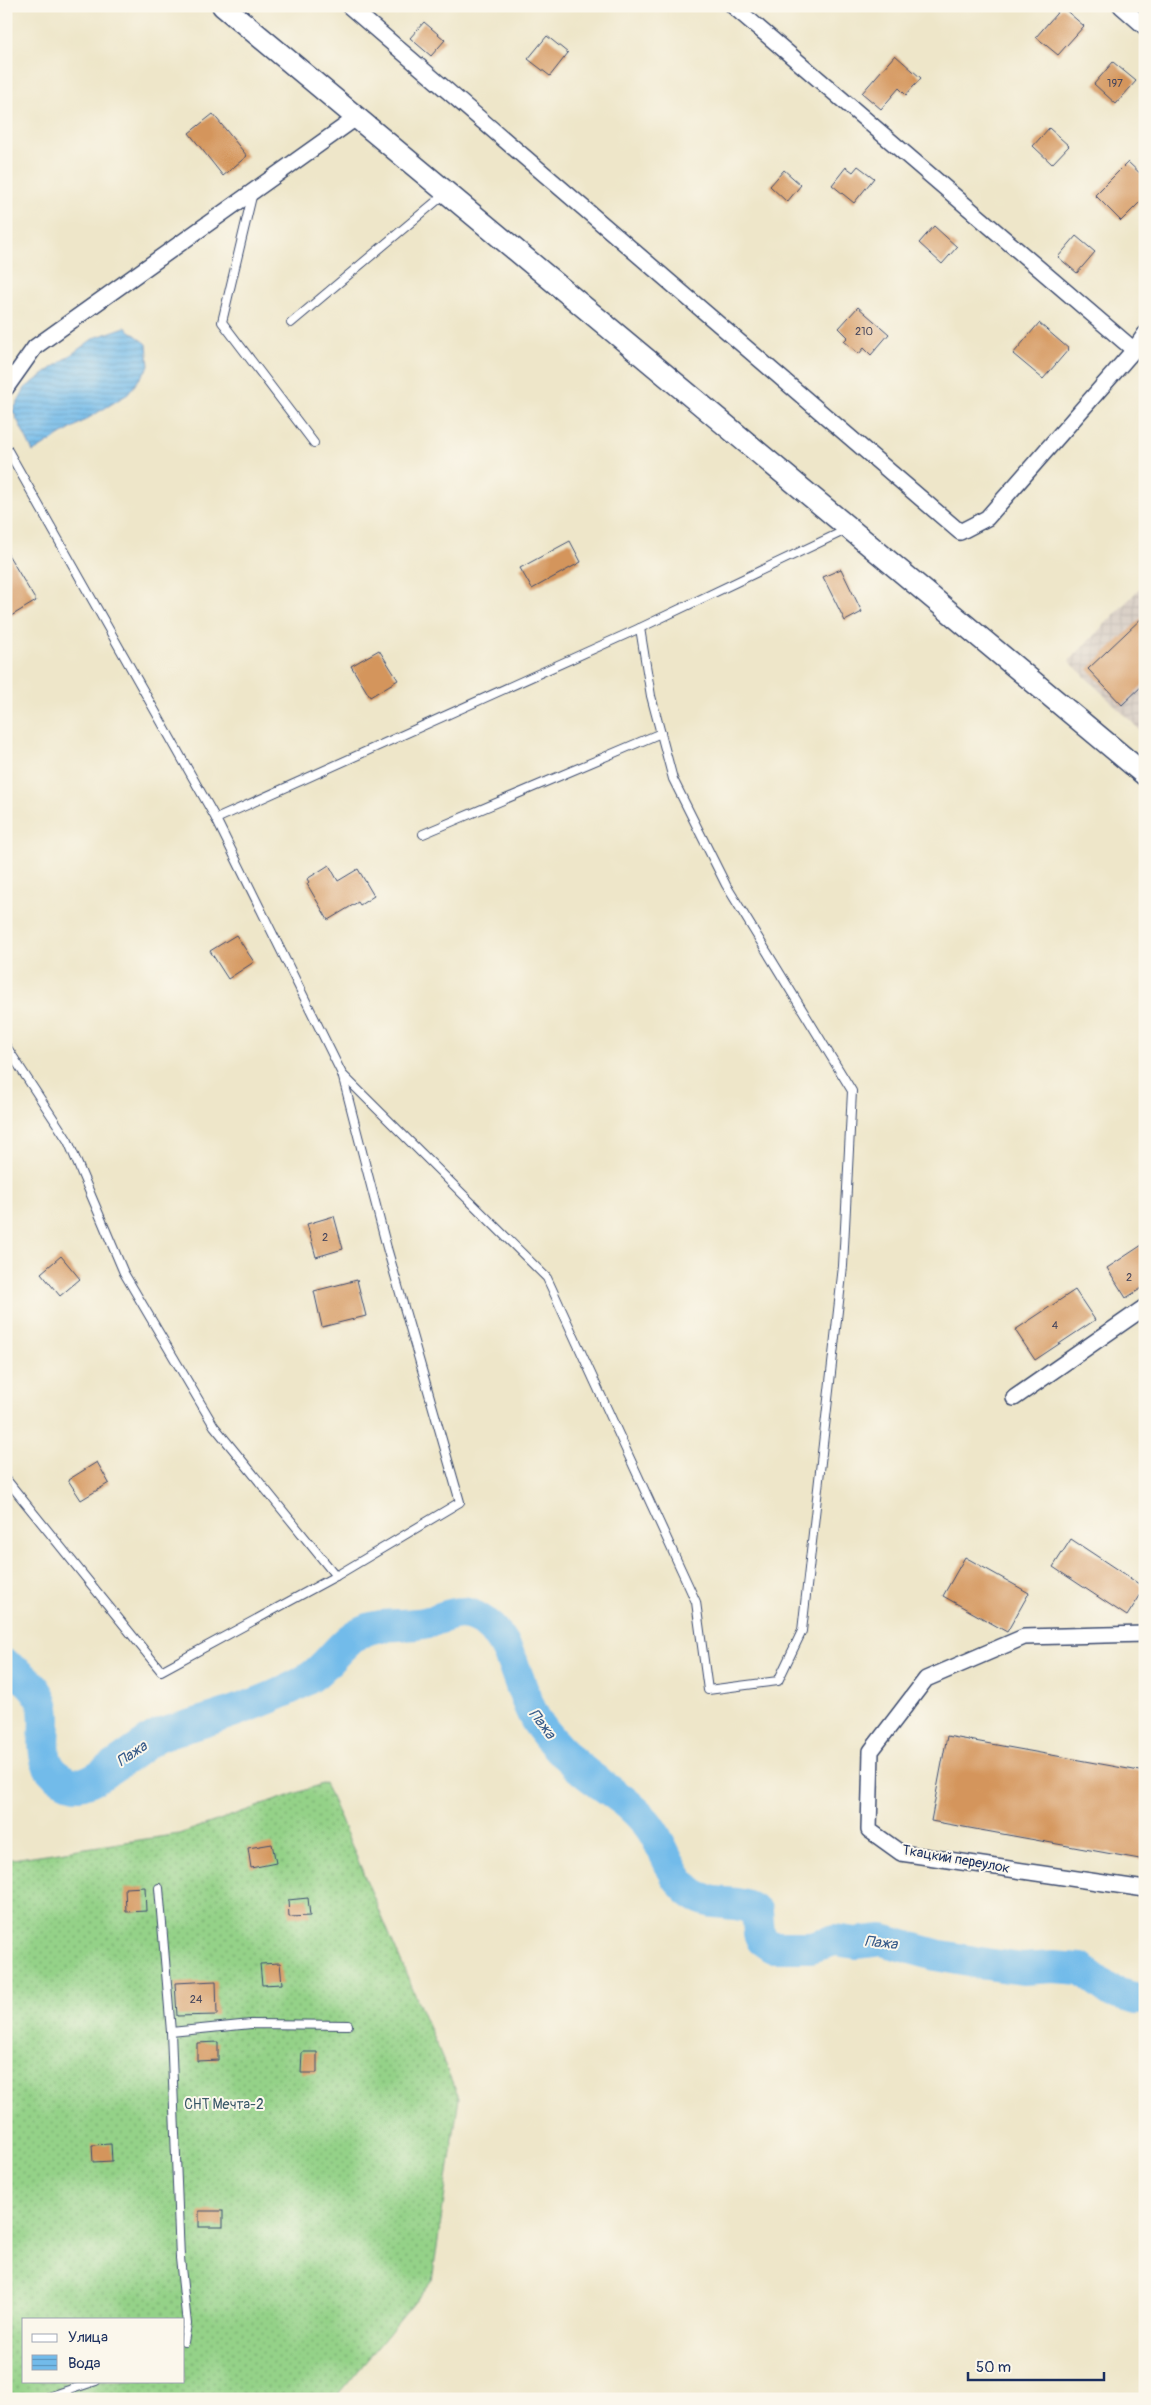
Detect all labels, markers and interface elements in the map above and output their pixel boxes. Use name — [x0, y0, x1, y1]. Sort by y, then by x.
house number: 197 — [1107, 77, 1123, 90]
house number: 210 — [855, 325, 873, 338]
house number: 2 — [322, 1231, 328, 1244]
house number: 2 — [1126, 1271, 1132, 1284]
house number: 4 — [1052, 1319, 1059, 1332]
water label: Пажа — [525, 1705, 560, 1744]
water label: Пажа — [113, 1736, 152, 1771]
street label: Ткацкий переулок — [901, 1841, 1011, 1877]
water label: Пажа — [864, 1932, 899, 1954]
house number: 24 — [190, 1993, 203, 2006]
park label: СНТ Мечта-2 — [184, 2096, 264, 2113]
legend — [22, 2318, 185, 2382]
text: Улица — [68, 2328, 108, 2347]
scale bar — [968, 2350, 1105, 2382]
text: Вода — [68, 2354, 101, 2373]
text: 50 m — [976, 2358, 1011, 2377]

